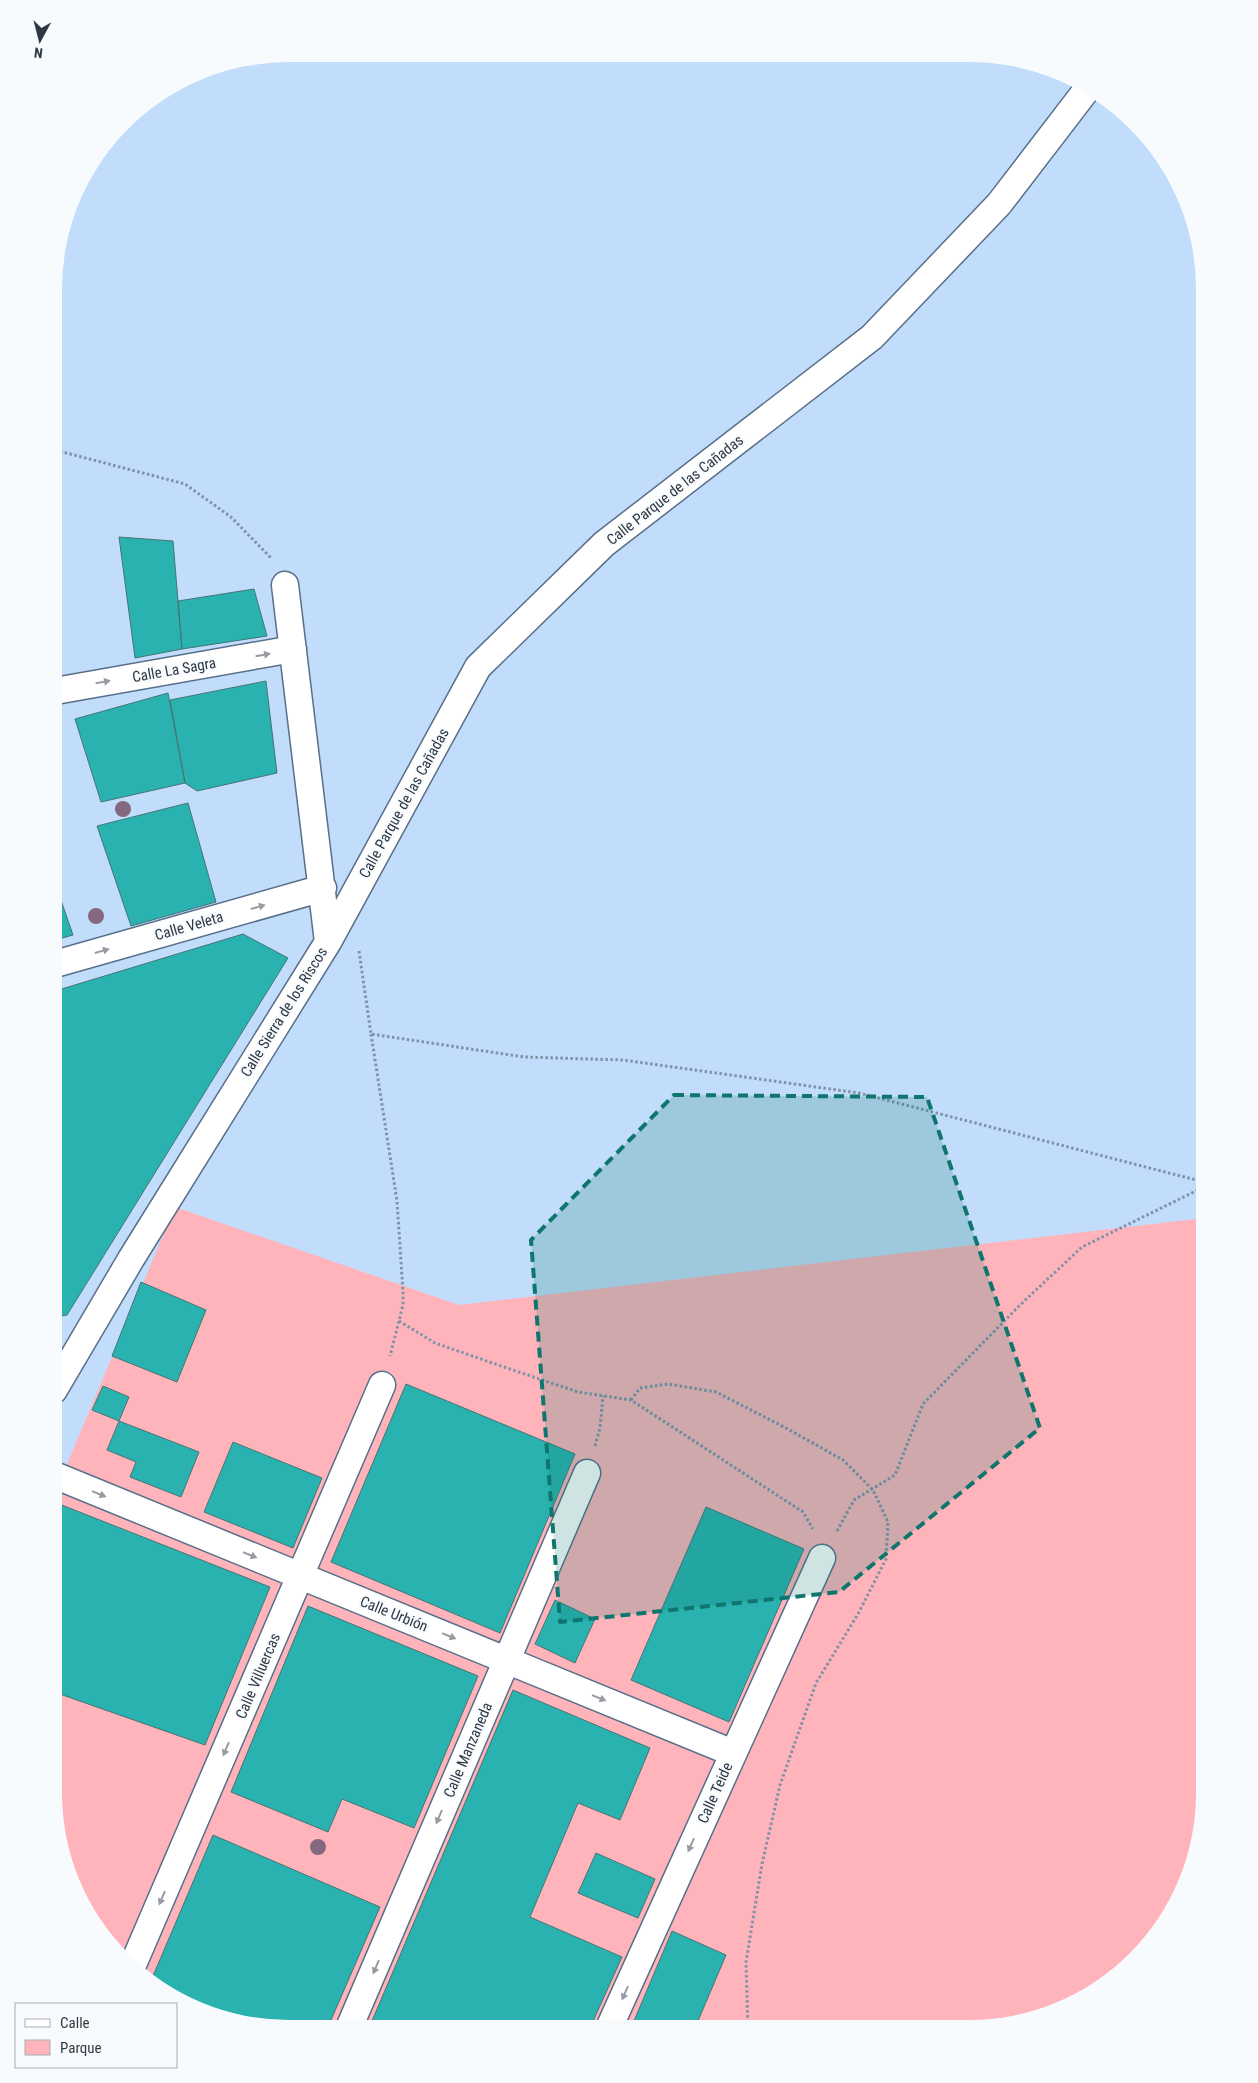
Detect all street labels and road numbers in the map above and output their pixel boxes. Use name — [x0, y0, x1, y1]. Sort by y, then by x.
street label: Calle Parque de las Cañadas — [603, 431, 747, 549]
street label: Calle La Sagra — [131, 654, 217, 686]
street label: Calle Parque de las Cañadas — [355, 725, 453, 881]
street label: Calle Veleta — [153, 908, 225, 944]
street label: Calle Sierra de los Riscos — [237, 944, 331, 1080]
street label: Calle Urbión — [357, 1592, 431, 1636]
street label: Calle Villuercas — [232, 1630, 284, 1722]
street label: Calle Manzaneda — [440, 1700, 496, 1800]
street label: Calle Teide — [694, 1760, 736, 1826]

